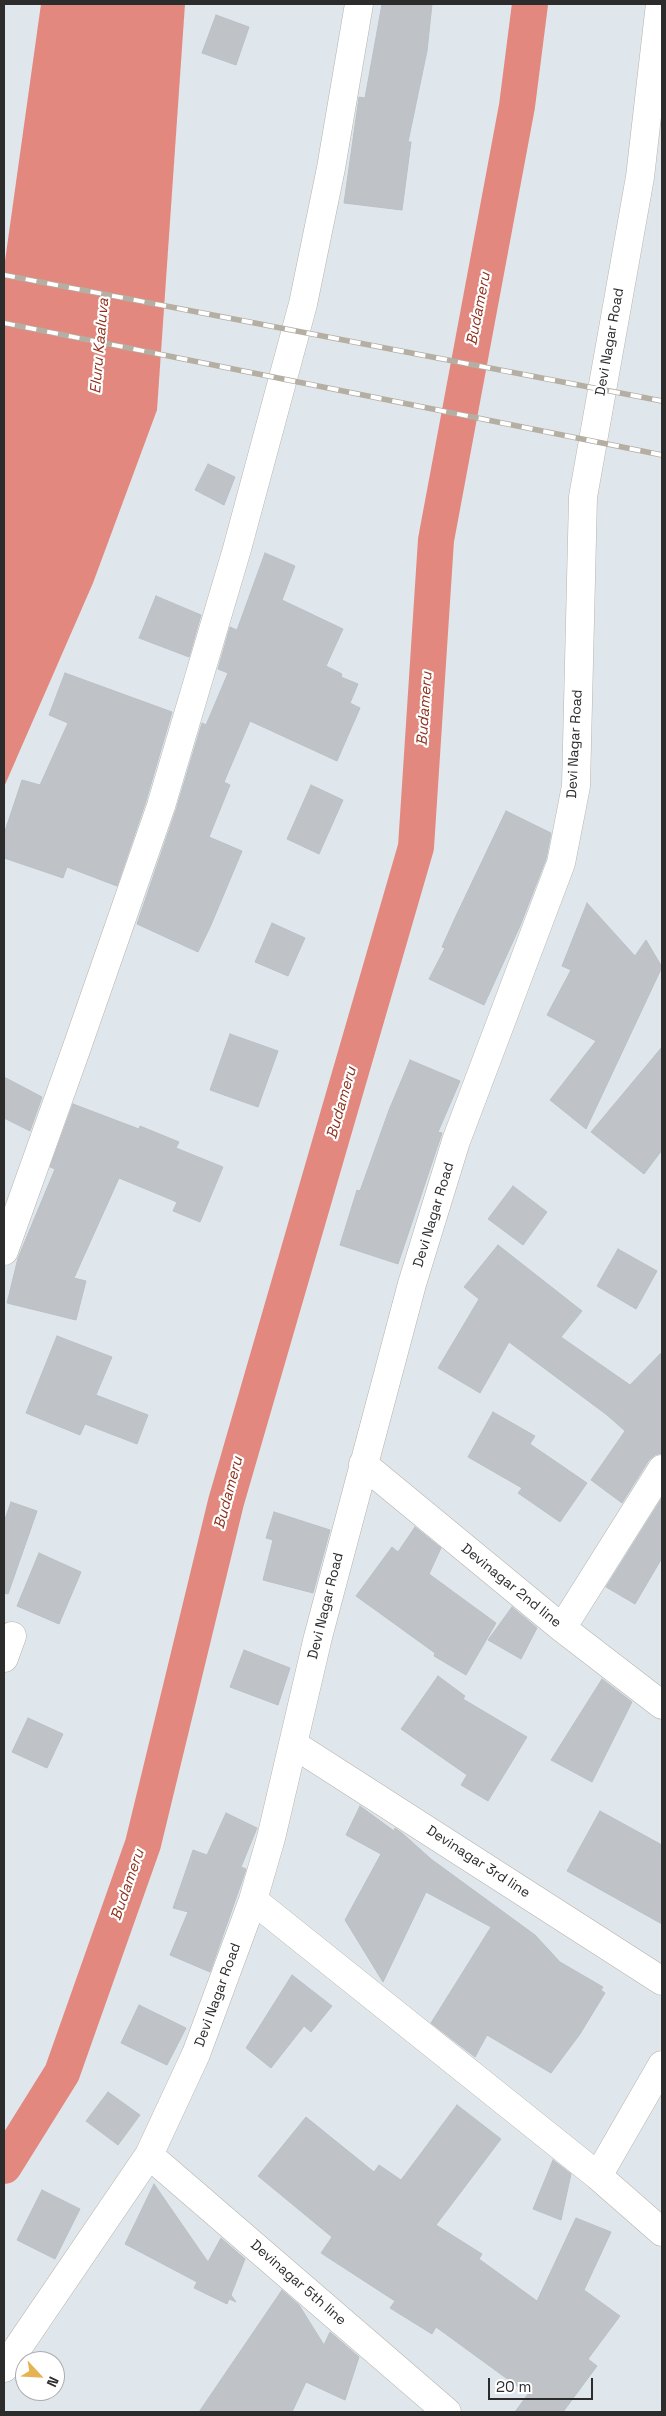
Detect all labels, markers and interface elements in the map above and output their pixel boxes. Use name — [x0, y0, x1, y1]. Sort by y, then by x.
water label: Budameru — [463, 271, 495, 347]
street label: Devi Nagar Road — [592, 287, 628, 397]
water label: Eluru Kaaluva — [87, 298, 113, 394]
water label: Budameru — [413, 671, 437, 747]
street label: Devi Nagar Road — [564, 689, 586, 799]
water label: Budameru — [323, 1065, 361, 1141]
street label: Devi Nagar Road — [410, 1160, 458, 1270]
water label: Budameru — [211, 1455, 247, 1531]
street label: Devinagar 2nd line — [458, 1540, 564, 1632]
street label: Devi Nagar Road — [305, 1551, 347, 1661]
street label: Devinagar 3rd line — [423, 1822, 533, 1902]
water label: Budameru — [107, 1847, 149, 1923]
street label: Devi Nagar Road — [191, 1941, 245, 2049]
street label: Devinagar 5th line — [247, 2237, 349, 2329]
north arrow — [15, 2351, 65, 2401]
scale bar — [491, 2368, 596, 2400]
text: N — [43, 2374, 63, 2390]
text: 20 m — [496, 2377, 531, 2396]

